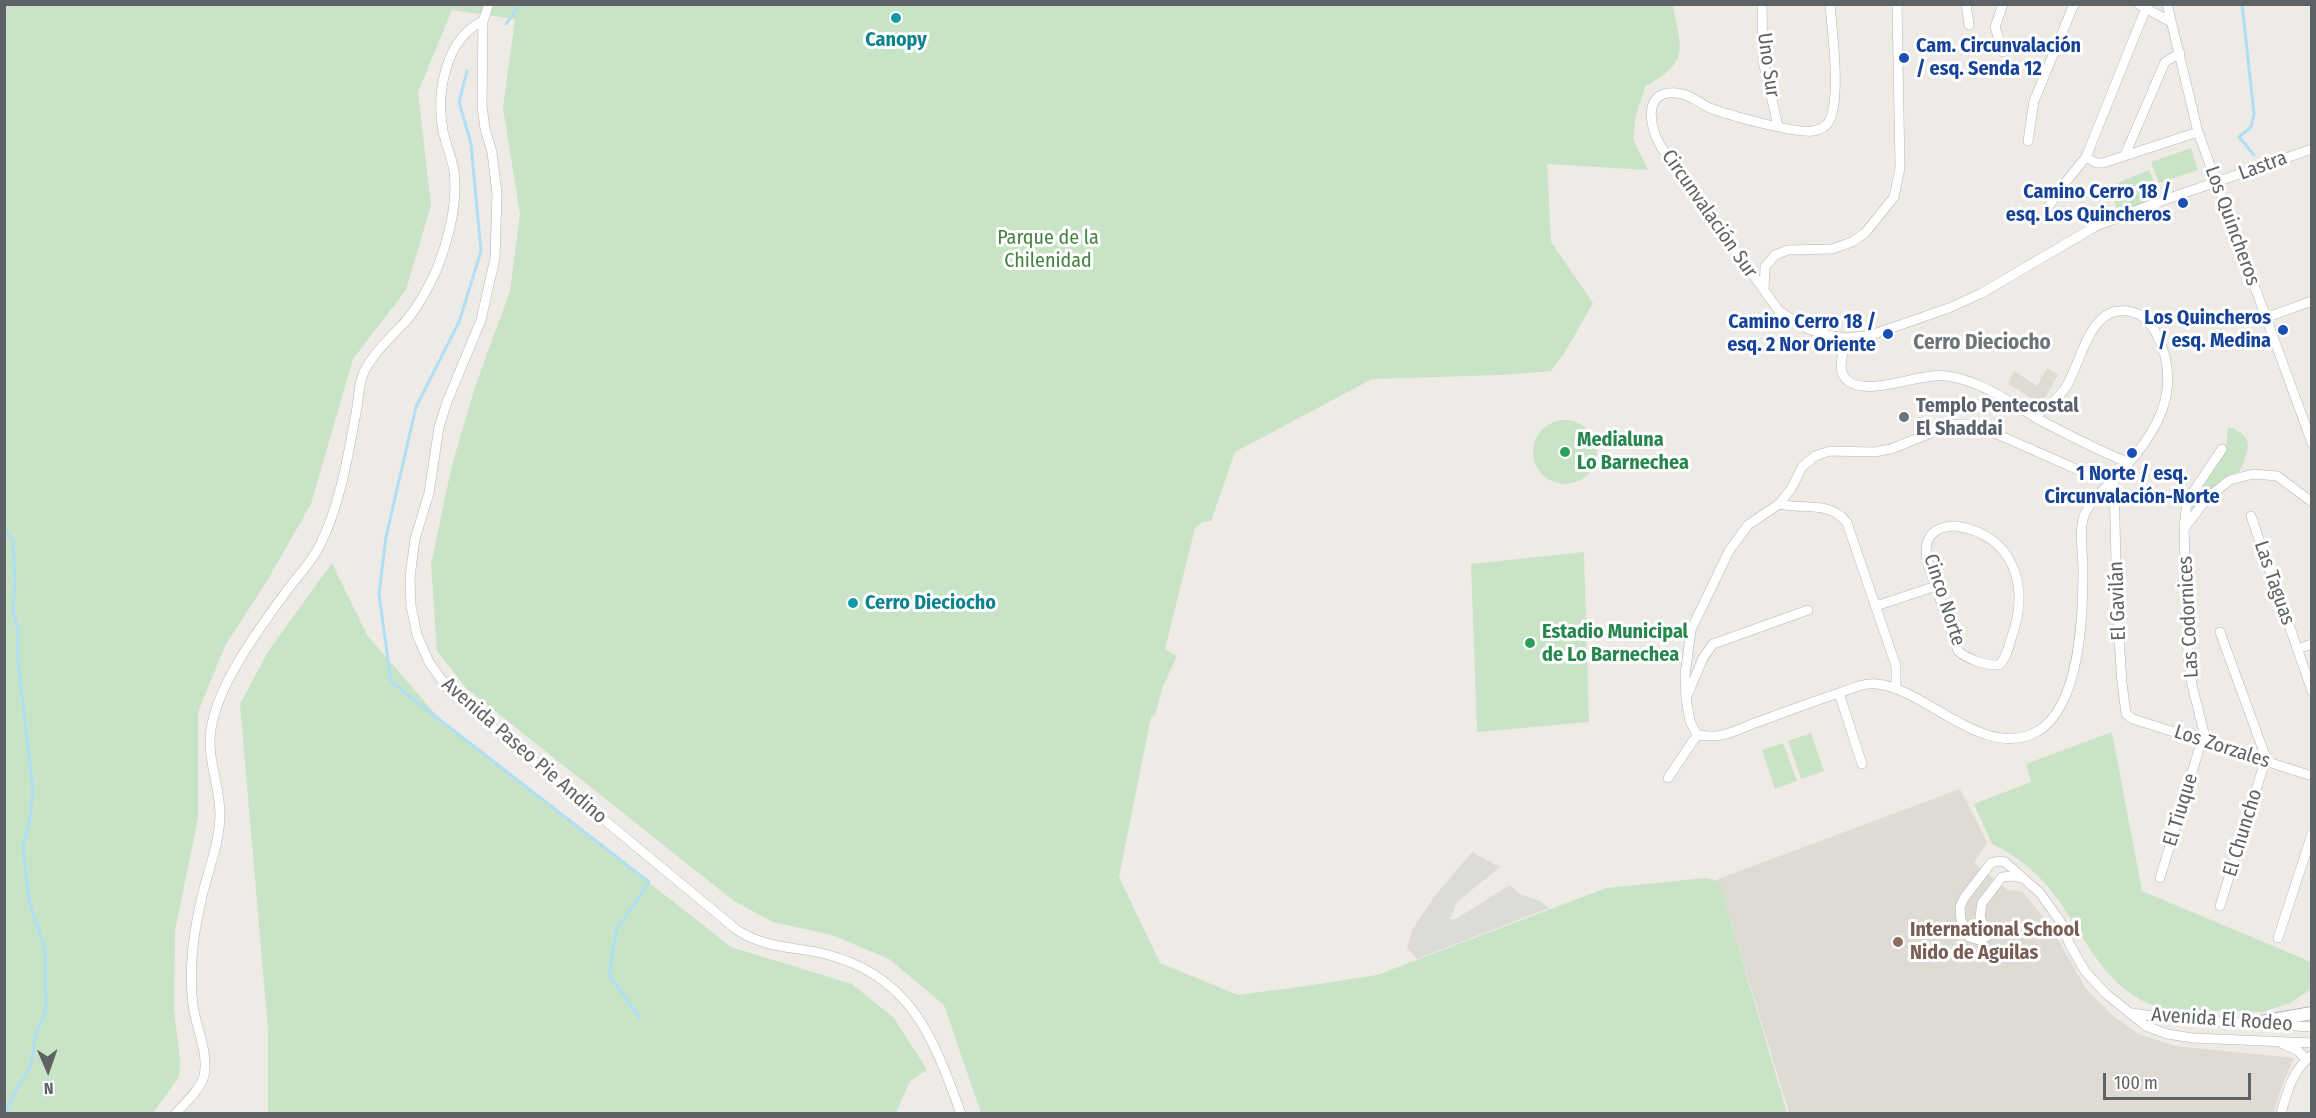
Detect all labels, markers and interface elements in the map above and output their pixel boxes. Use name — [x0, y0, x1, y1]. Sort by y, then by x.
marker: Canopy — [889, 11, 903, 25]
place label: Canopy — [865, 28, 927, 52]
street label: Uno Sur — [1752, 31, 1784, 99]
place label: Cam. Circunvalación / esq. Senda 12 — [1916, 34, 2081, 81]
marker: Cam. Circunvalación / esq. Senda 12 — [1897, 51, 1911, 65]
street label: Circunvalación Sur — [1656, 145, 1762, 283]
street label: Lastra — [2236, 146, 2290, 186]
street label: Los Quincheros — [2199, 163, 2265, 289]
place label: Camino Cerro 18 / esq. Los Quincheros — [2006, 180, 2171, 227]
marker: Camino Cerro 18 / esq. Los Quincheros — [2176, 196, 2190, 210]
park label: Parque de la Chilenidad — [997, 226, 1099, 273]
place label: Los Quincheros / esq. Medina — [2144, 306, 2271, 353]
place label: Camino Cerro 18 / esq. 2 Nor Oriente — [1727, 310, 1876, 357]
marker: Los Quincheros / esq. Medina — [2276, 323, 2290, 337]
marker: Camino Cerro 18 / esq. 2 Nor Oriente — [1881, 327, 1895, 341]
district label: Cerro Dieciocho — [1913, 330, 2051, 356]
place label: Templo Pentecostal El Shaddai — [1916, 394, 2079, 441]
marker: Templo Pentecostal El Shaddai — [1897, 410, 1911, 424]
place label: Medialuna Lo Barnechea — [1577, 428, 1689, 475]
marker: Medialuna Lo Barnechea — [1558, 445, 1572, 459]
marker: 1 Norte / esq. Circunvalación-Norte — [2125, 446, 2139, 460]
place label: 1 Norte / esq. Circunvalación-Norte — [2044, 462, 2220, 509]
street label: Las Taguas — [2248, 538, 2300, 628]
street label: Cinco Norte — [1918, 551, 1970, 649]
street label: Las Codornices — [2174, 555, 2204, 679]
street label: El Gavilán — [2105, 561, 2131, 641]
place label: Cerro Dieciocho — [865, 591, 996, 615]
marker: Cerro Dieciocho — [846, 596, 860, 610]
place label: Estadio Municipal de Lo Barnechea — [1542, 620, 1688, 667]
marker: Estadio Municipal de Lo Barnechea — [1523, 636, 1537, 650]
street label: Avenida Paseo Pie Andino — [437, 673, 611, 829]
street label: Los Zorzales — [2171, 720, 2273, 774]
street label: El Tiuque — [2159, 771, 2203, 849]
street label: El Chuncho — [2218, 786, 2268, 880]
place label: International School Nido de Aguilas — [1910, 918, 2080, 965]
marker: International School Nido de Aguilas — [1891, 935, 1905, 949]
street label: Avenida El Rodeo — [2151, 1003, 2293, 1037]
north arrow — [18, 1040, 78, 1100]
scale bar — [2106, 1061, 2254, 1099]
text: 100 m — [2114, 1072, 2158, 1094]
text: N — [44, 1079, 54, 1098]

